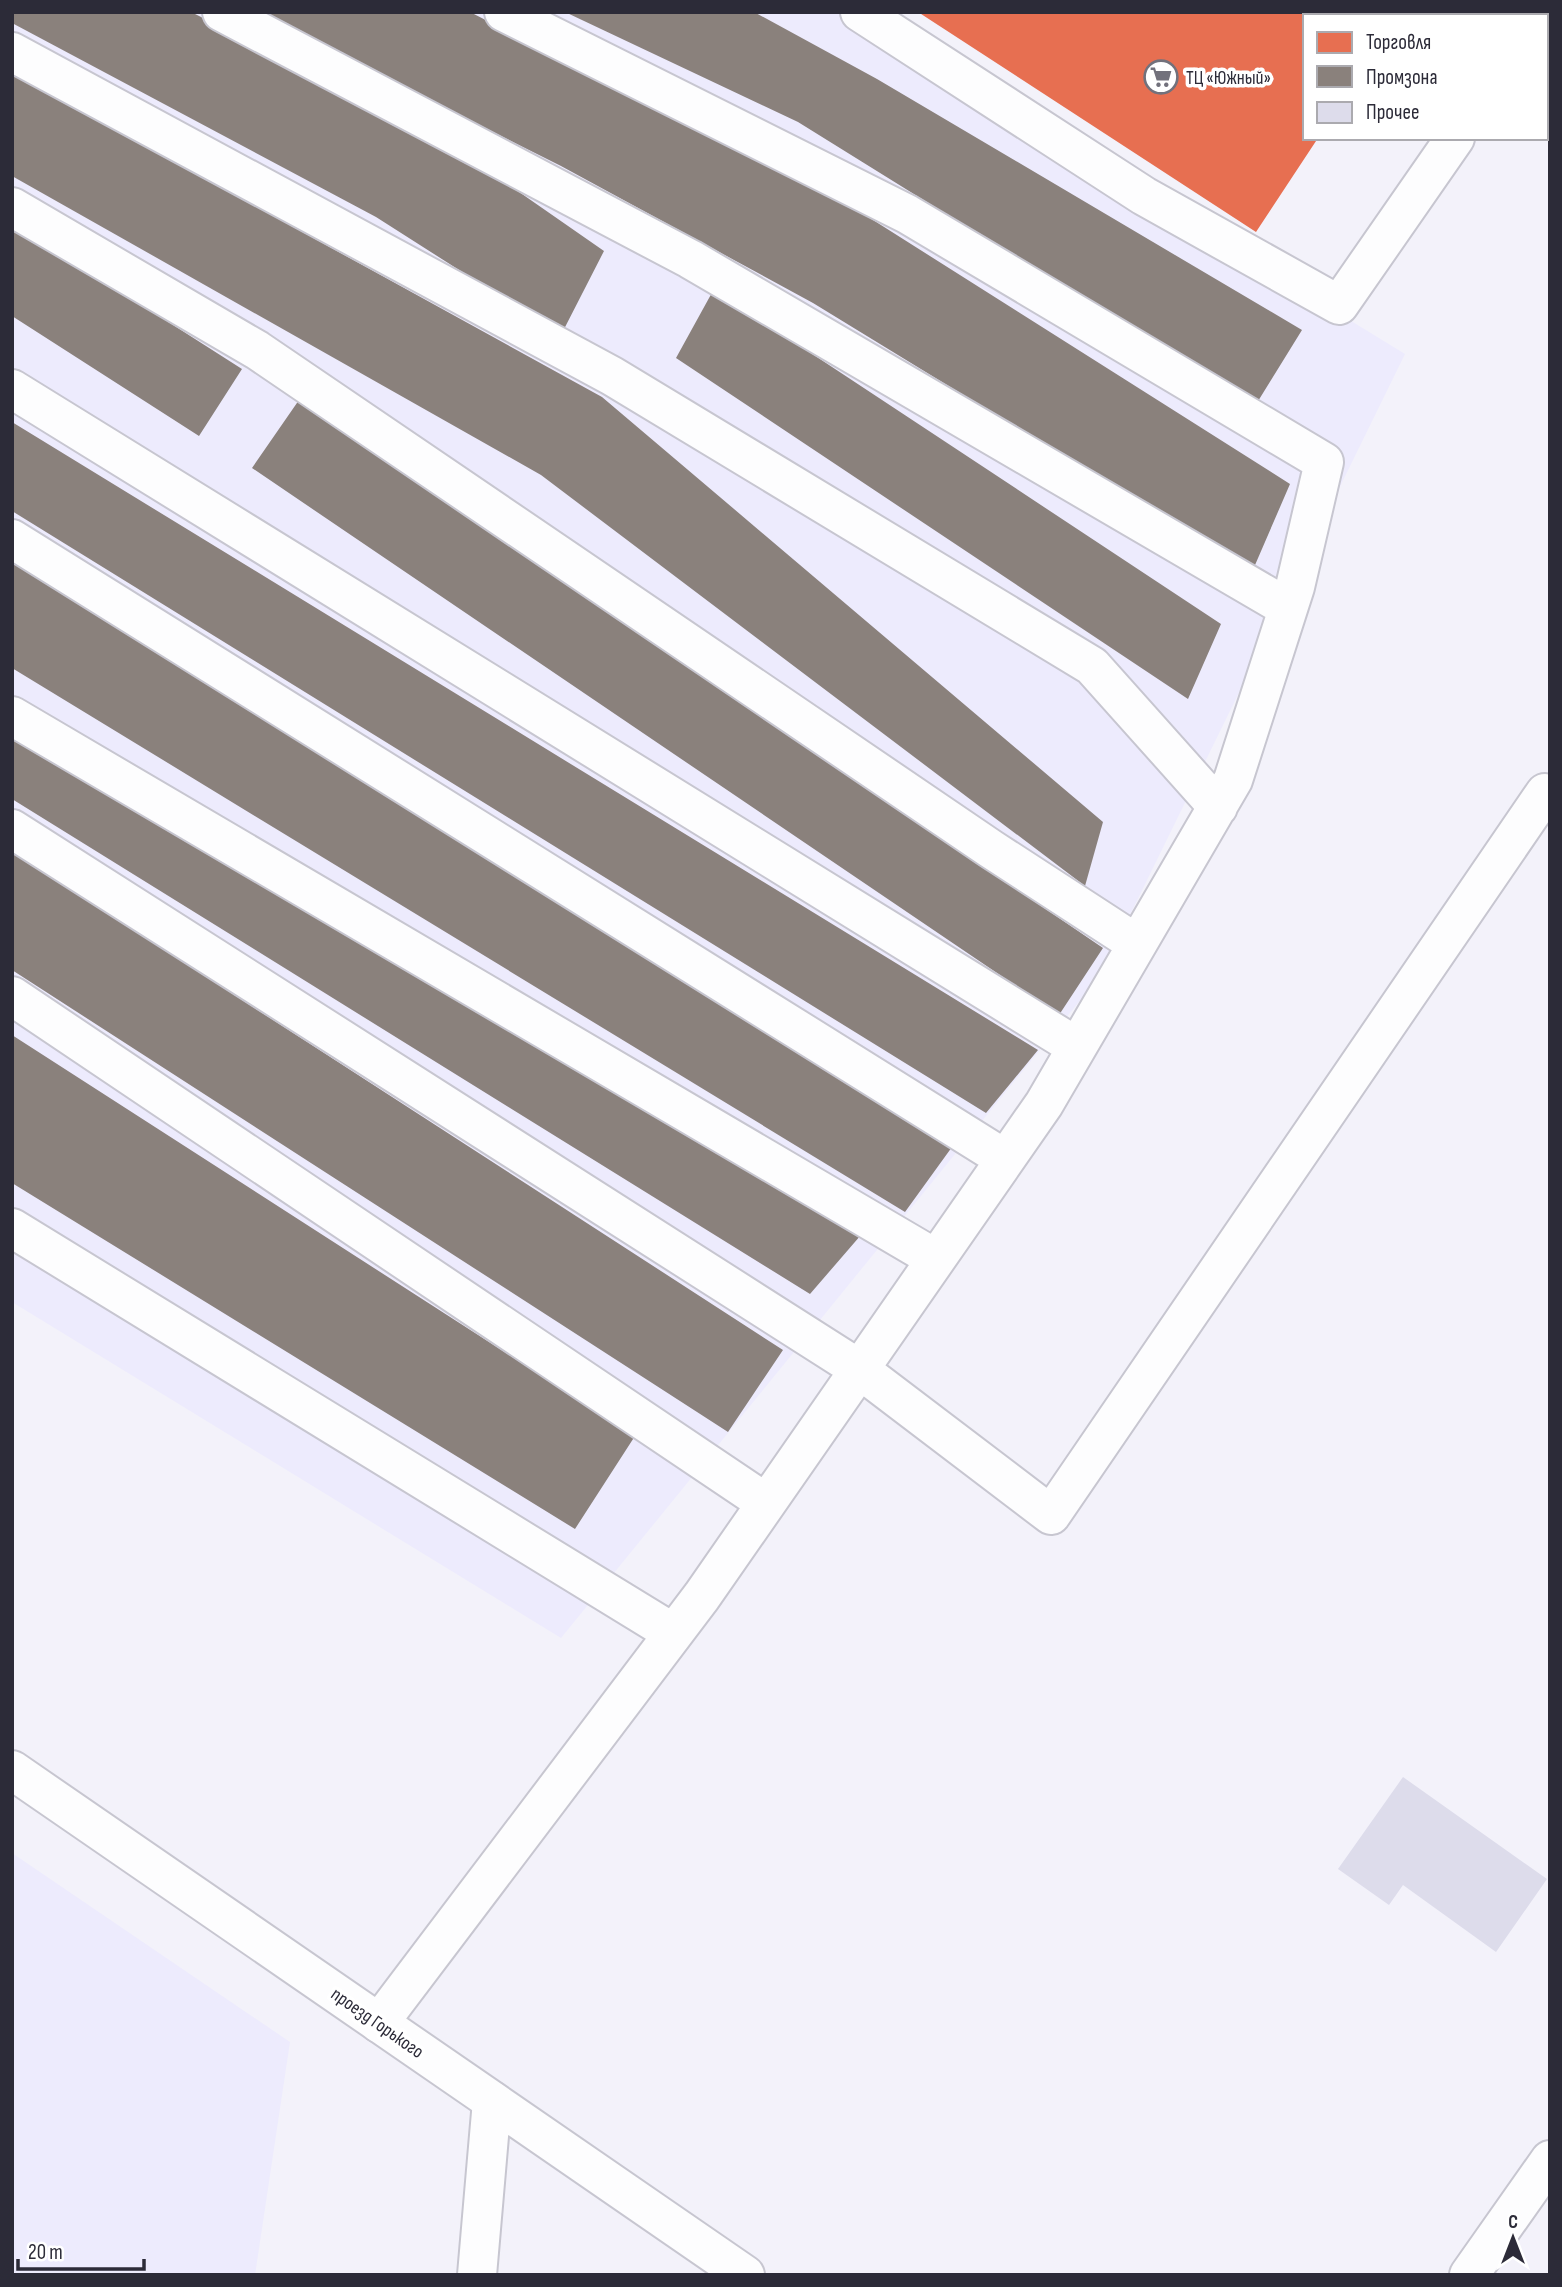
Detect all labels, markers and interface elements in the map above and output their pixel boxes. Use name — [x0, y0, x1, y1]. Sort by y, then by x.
legend — [1303, 14, 1548, 140]
text: Торговля — [1366, 30, 1431, 55]
supermarket icon: ТЦ «Южный» — [1142, 58, 1180, 96]
text: Промзона — [1366, 65, 1437, 90]
place label: ТЦ «Южный» — [1186, 67, 1271, 90]
text: Прочее — [1366, 100, 1419, 125]
street label: проезд Горького — [326, 1983, 428, 2064]
north arrow — [1478, 2203, 1548, 2273]
text: С — [1508, 2211, 1518, 2234]
scale bar — [18, 2228, 144, 2272]
text: 20 m — [28, 2240, 63, 2265]

